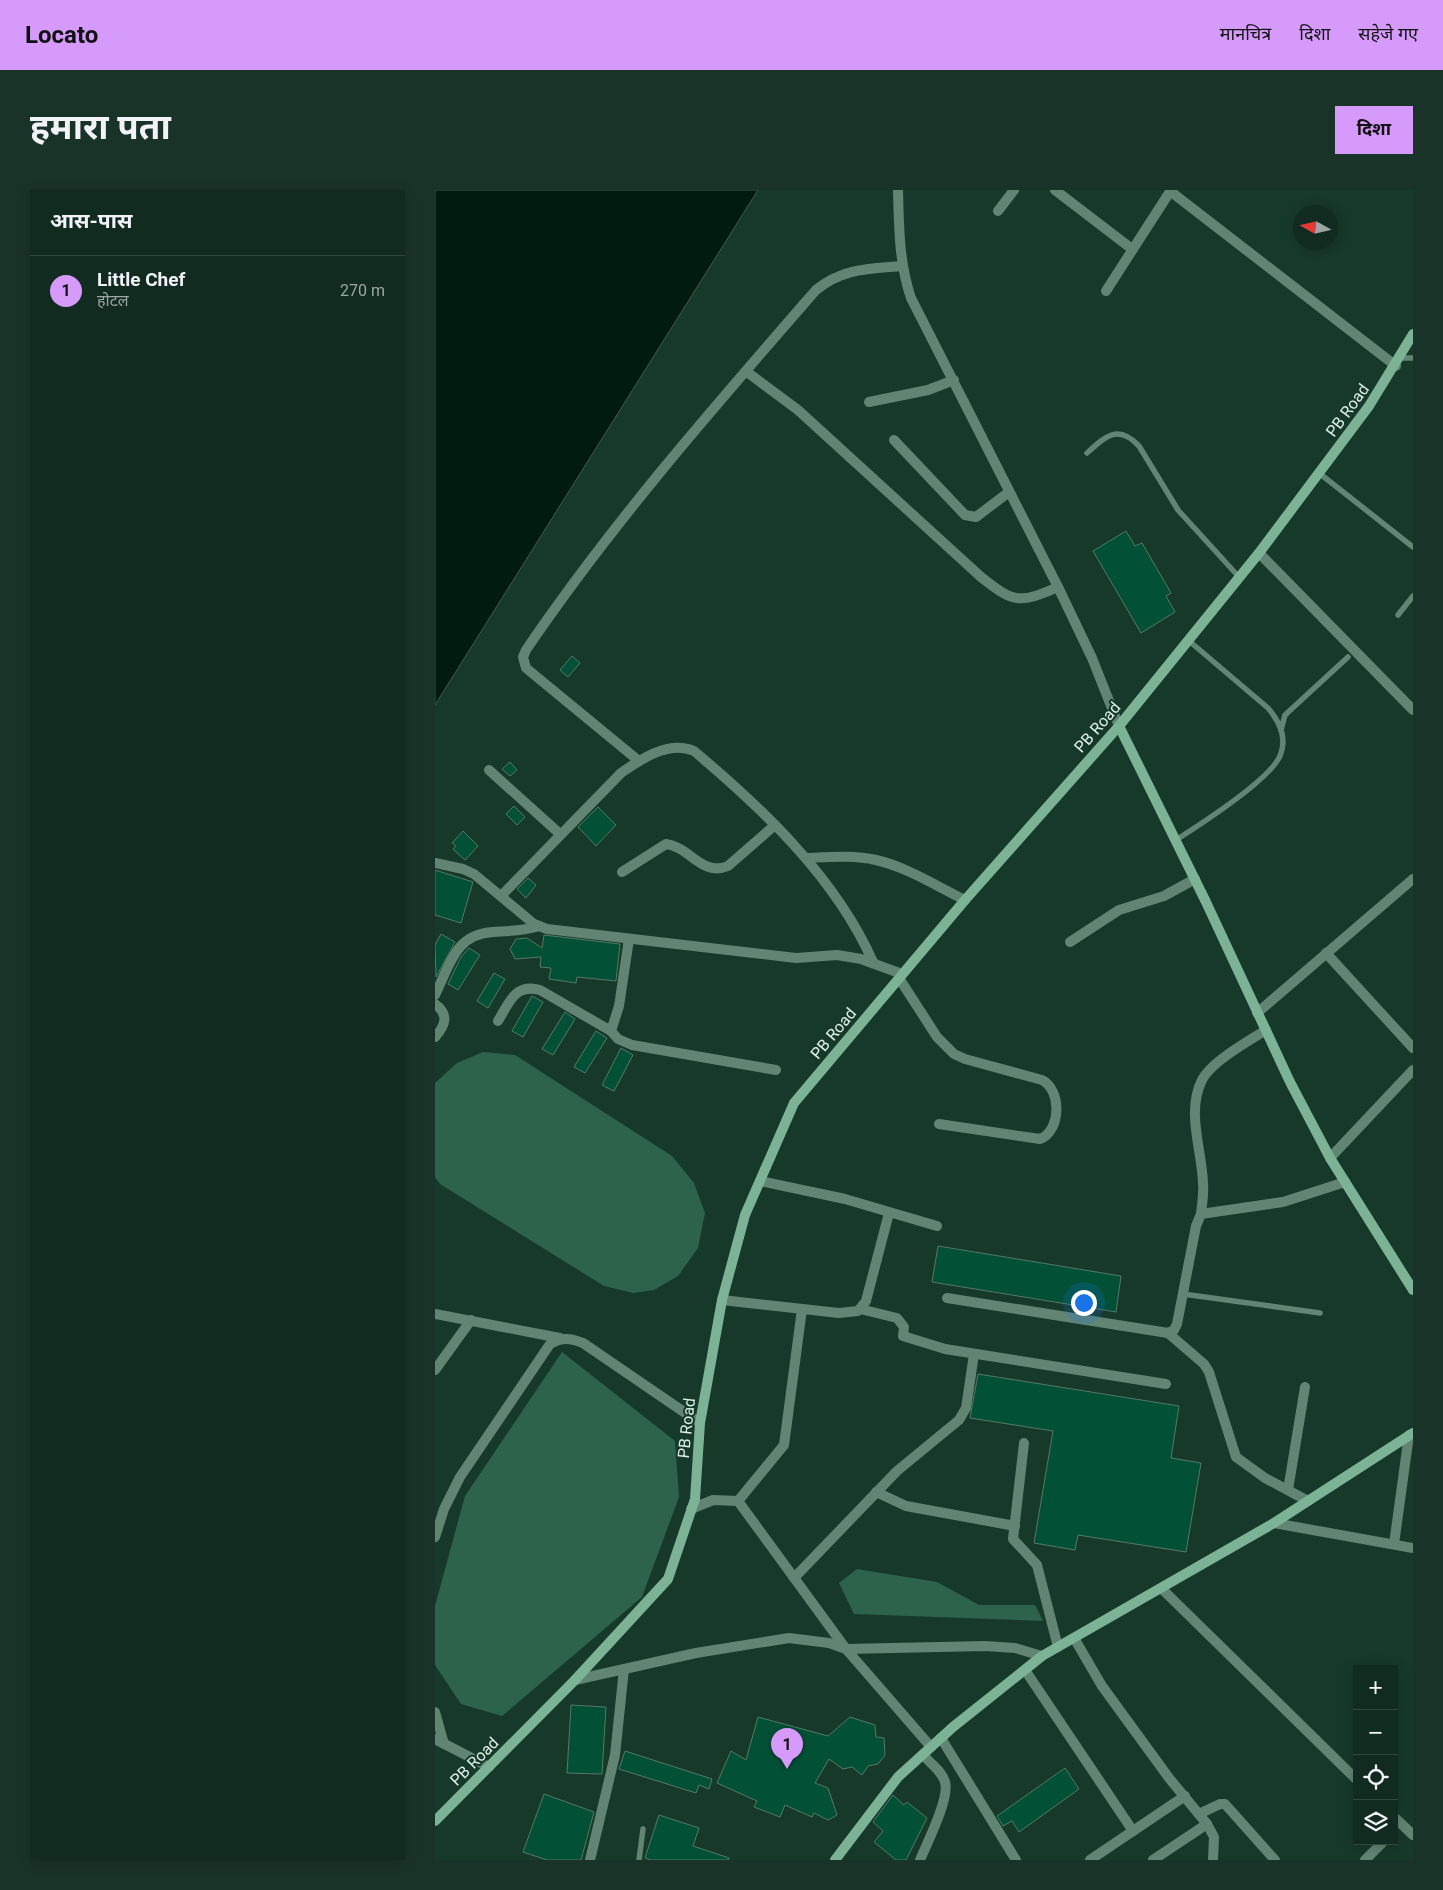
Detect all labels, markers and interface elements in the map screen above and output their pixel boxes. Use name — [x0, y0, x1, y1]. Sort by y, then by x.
text: Locato — [25, 21, 98, 49]
text: मानचित्र — [1220, 23, 1271, 44]
text: दिशा — [1299, 23, 1330, 44]
text: सहेजे गए — [1358, 23, 1418, 44]
button: दिशा — [1335, 106, 1413, 154]
text: हमारा पता — [30, 107, 171, 148]
north arrow — [1293, 205, 1338, 250]
text: आस-पास — [50, 209, 132, 233]
text: Little Chef — [97, 268, 185, 291]
text: 1 — [61, 281, 71, 300]
text: 270 m — [340, 281, 385, 300]
text: होटल — [97, 291, 129, 310]
street label: PB Road — [1322, 380, 1373, 440]
street label: PB Road — [1070, 698, 1124, 756]
street label: PB Road — [807, 1004, 860, 1063]
your location — [1071, 1290, 1097, 1316]
street label: PB Road — [674, 1397, 699, 1459]
map controls — [1353, 1665, 1398, 1845]
button: + — [1353, 1665, 1398, 1710]
button: − — [1353, 1710, 1398, 1755]
pin: 1 — [771, 1728, 803, 1769]
street label: PB Road — [446, 1733, 503, 1790]
button: locate — [1353, 1755, 1398, 1800]
button: layers — [1353, 1800, 1398, 1845]

